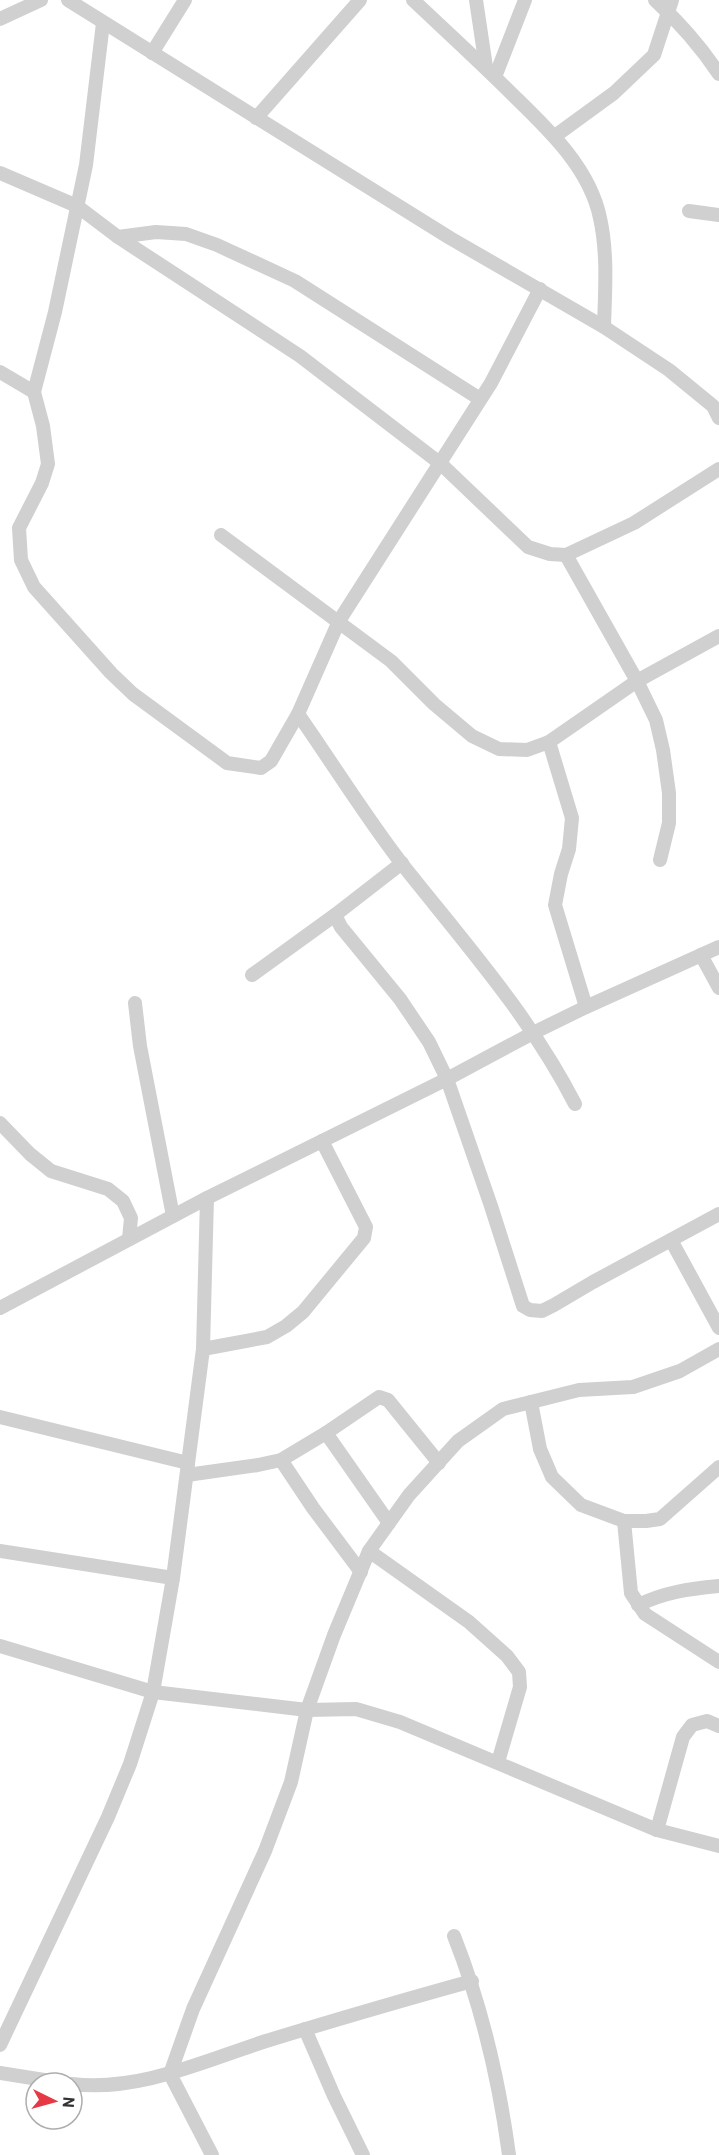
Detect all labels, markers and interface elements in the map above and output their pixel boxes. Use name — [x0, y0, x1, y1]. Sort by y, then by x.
north arrow — [24, 2071, 84, 2131]
text: N — [60, 2096, 79, 2108]

